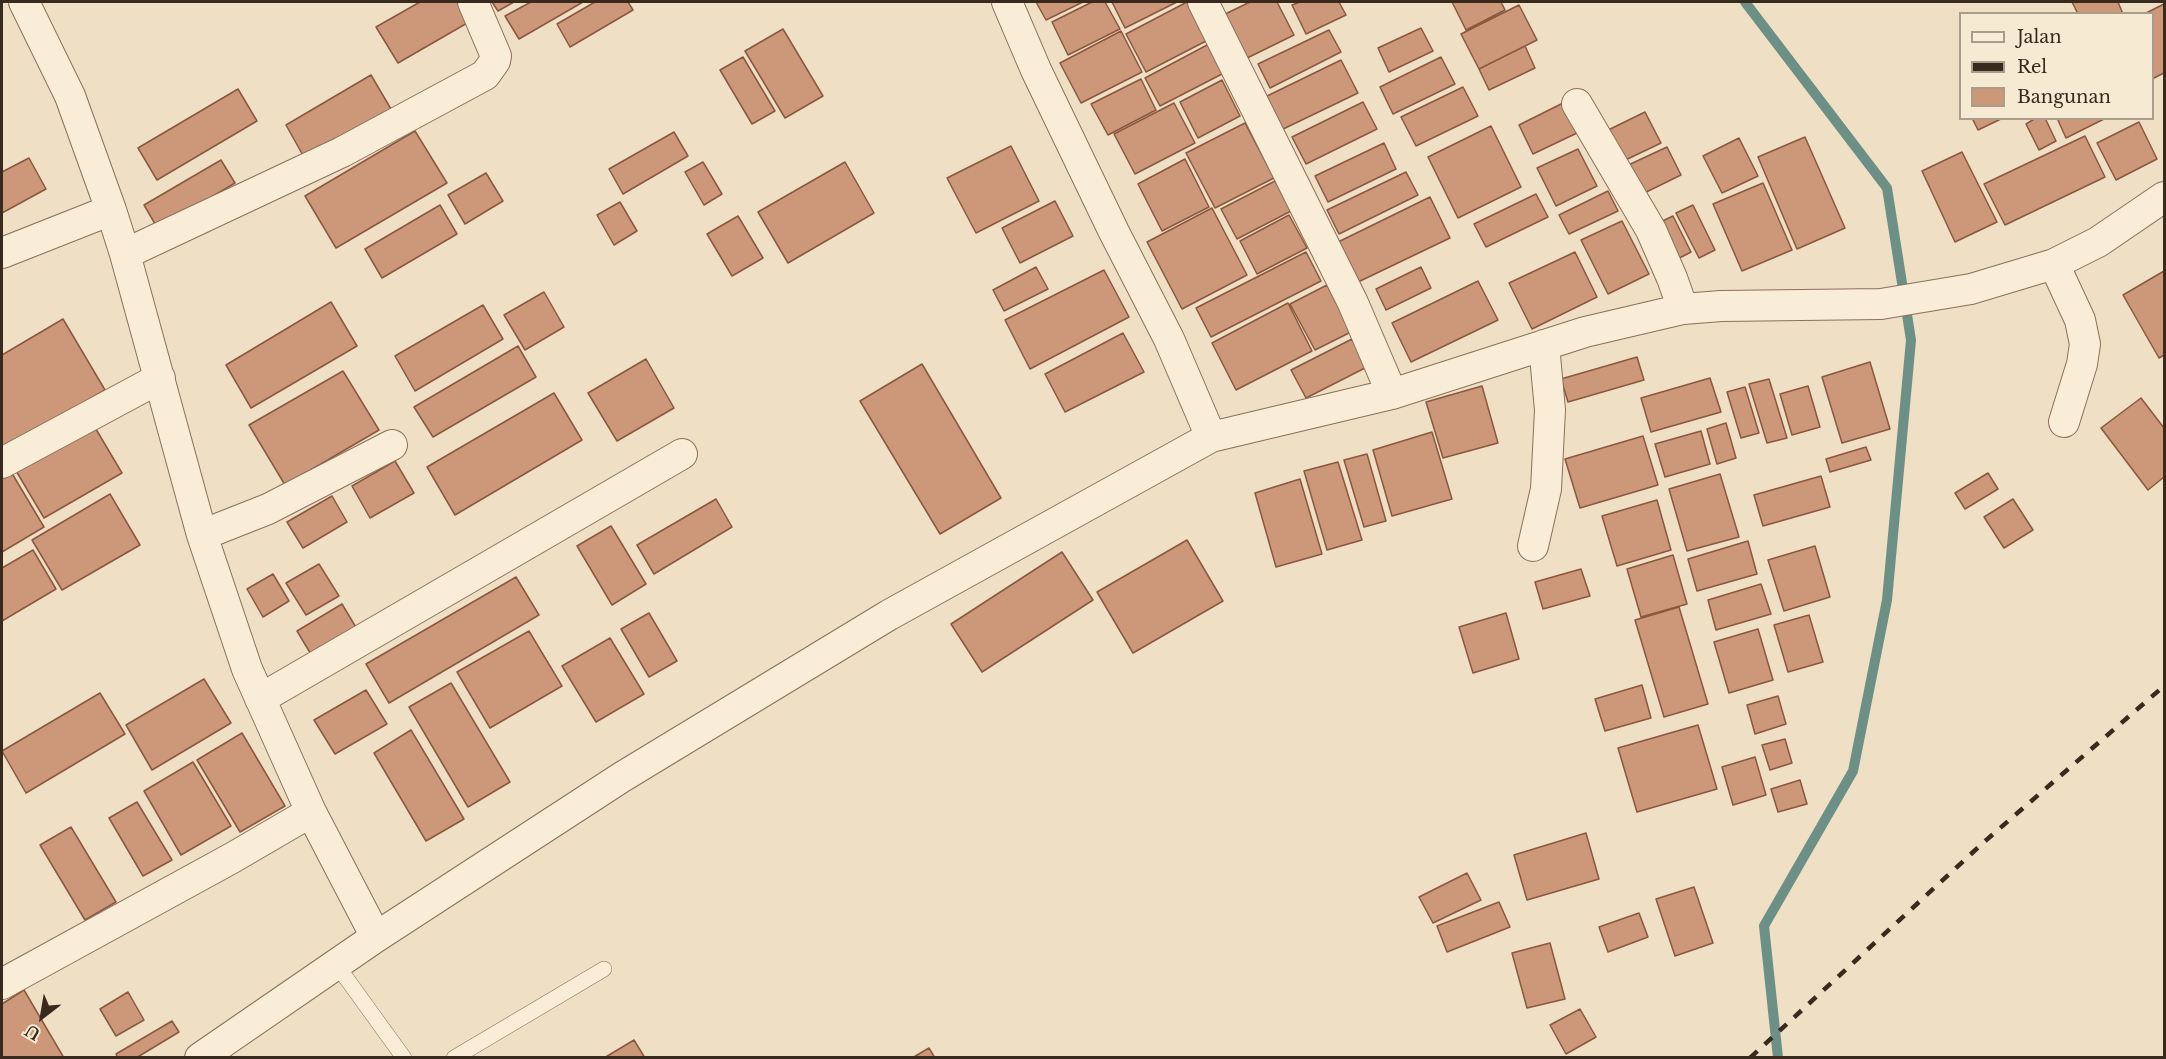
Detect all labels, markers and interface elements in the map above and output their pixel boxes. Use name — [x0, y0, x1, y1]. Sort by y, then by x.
legend — [1959, 12, 2154, 120]
text: Jalan — [2017, 26, 2062, 48]
text: Rel — [2017, 56, 2047, 78]
text: Bangunan — [2017, 86, 2111, 108]
north arrow — [12, 987, 72, 1047]
text: U — [22, 1020, 44, 1045]

